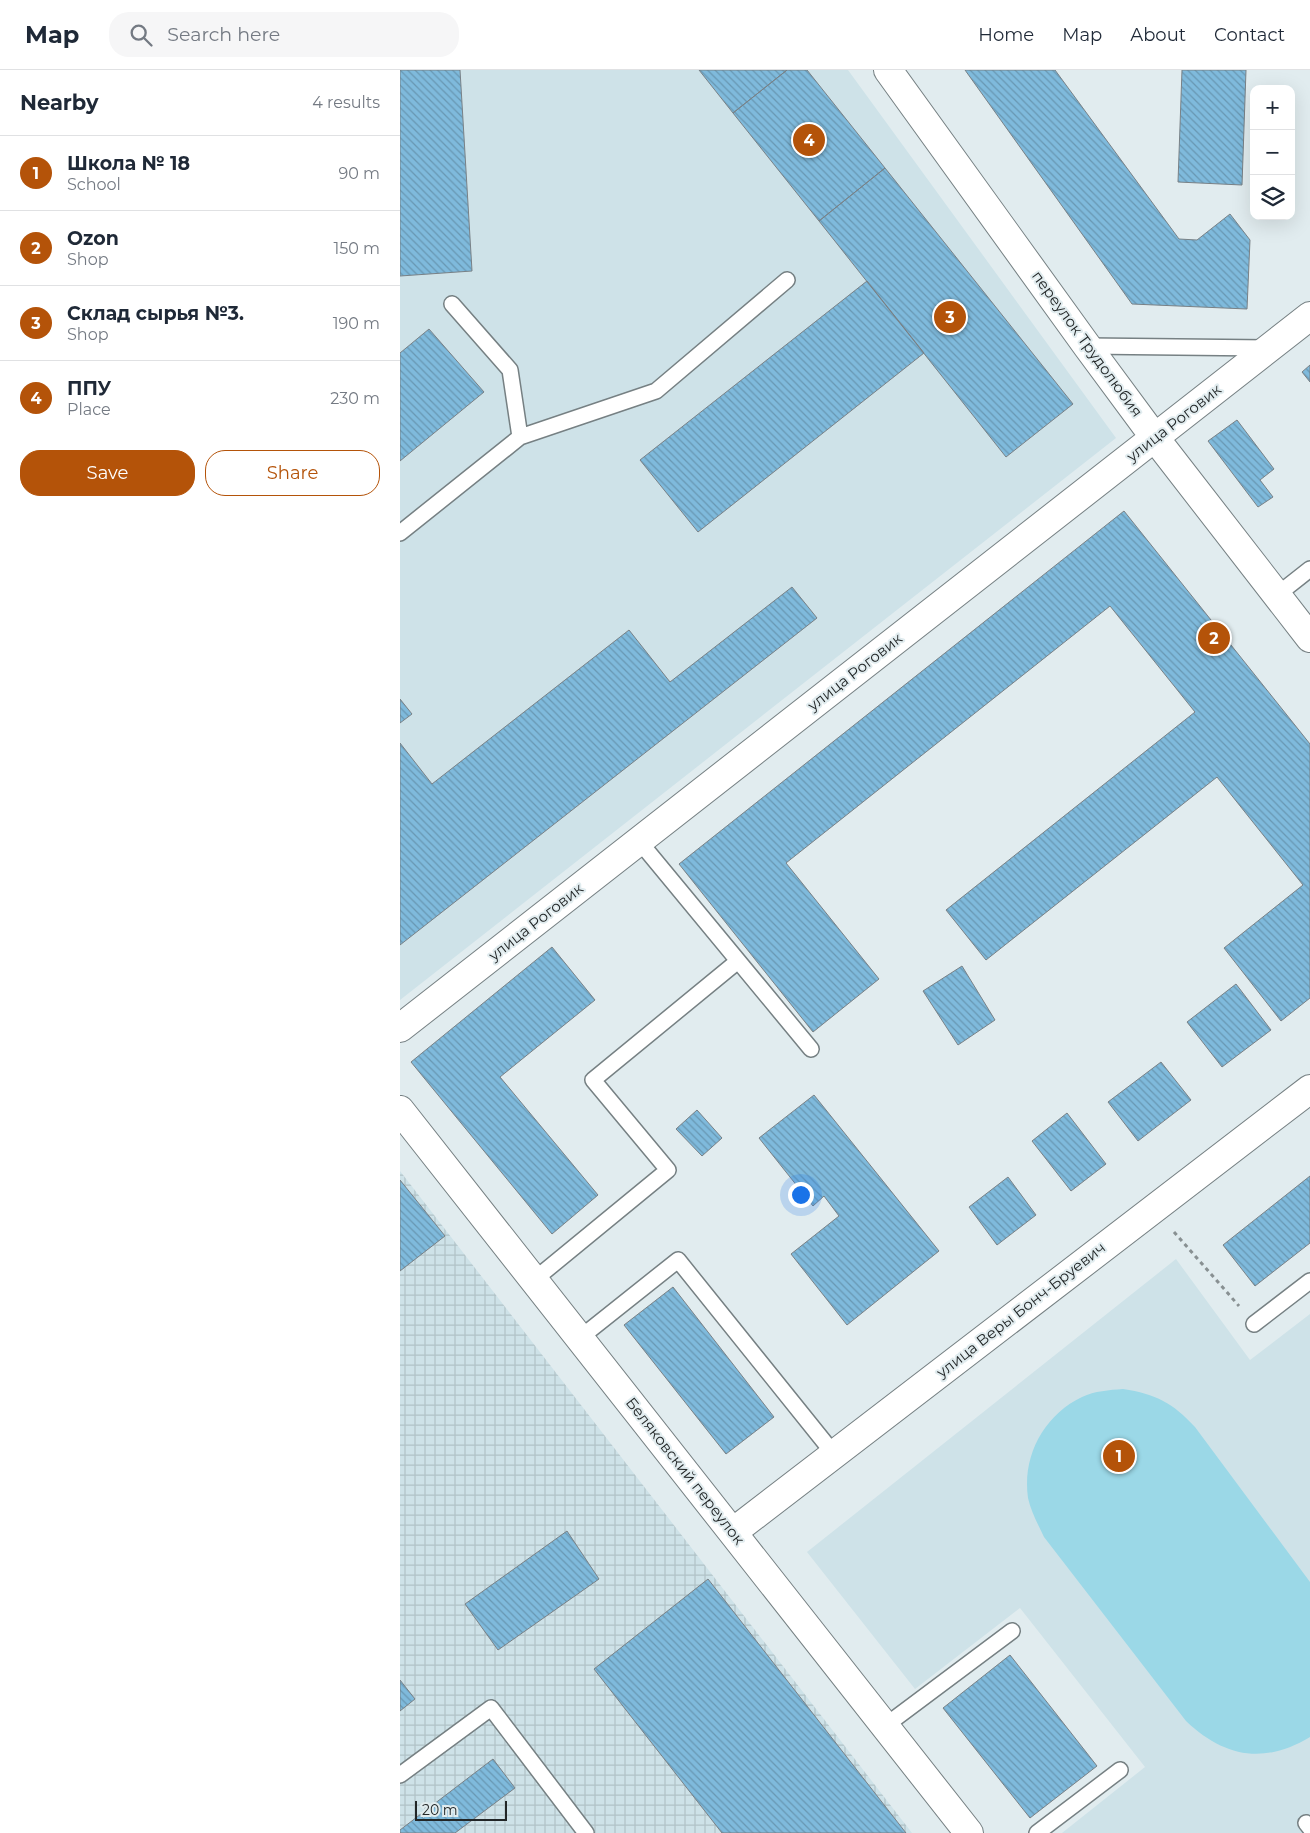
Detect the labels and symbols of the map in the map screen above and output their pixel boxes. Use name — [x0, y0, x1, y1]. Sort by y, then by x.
pin: 4 — [793, 121, 825, 159]
street label: переулок Трудолюбия — [1028, 267, 1147, 421]
pin: 3 — [934, 298, 966, 336]
street label: улица Роговик — [1122, 379, 1225, 466]
pin: 2 — [1198, 619, 1230, 657]
street label: улица Роговик — [803, 628, 906, 715]
street label: улица Роговик — [484, 878, 587, 965]
your location — [788, 1182, 814, 1208]
street label: улица Веры Бонч-Бруевич — [932, 1238, 1109, 1382]
street label: Беляковский переулок — [622, 1393, 749, 1548]
pin: 1 — [1103, 1437, 1135, 1475]
scale bar — [415, 1798, 508, 1821]

